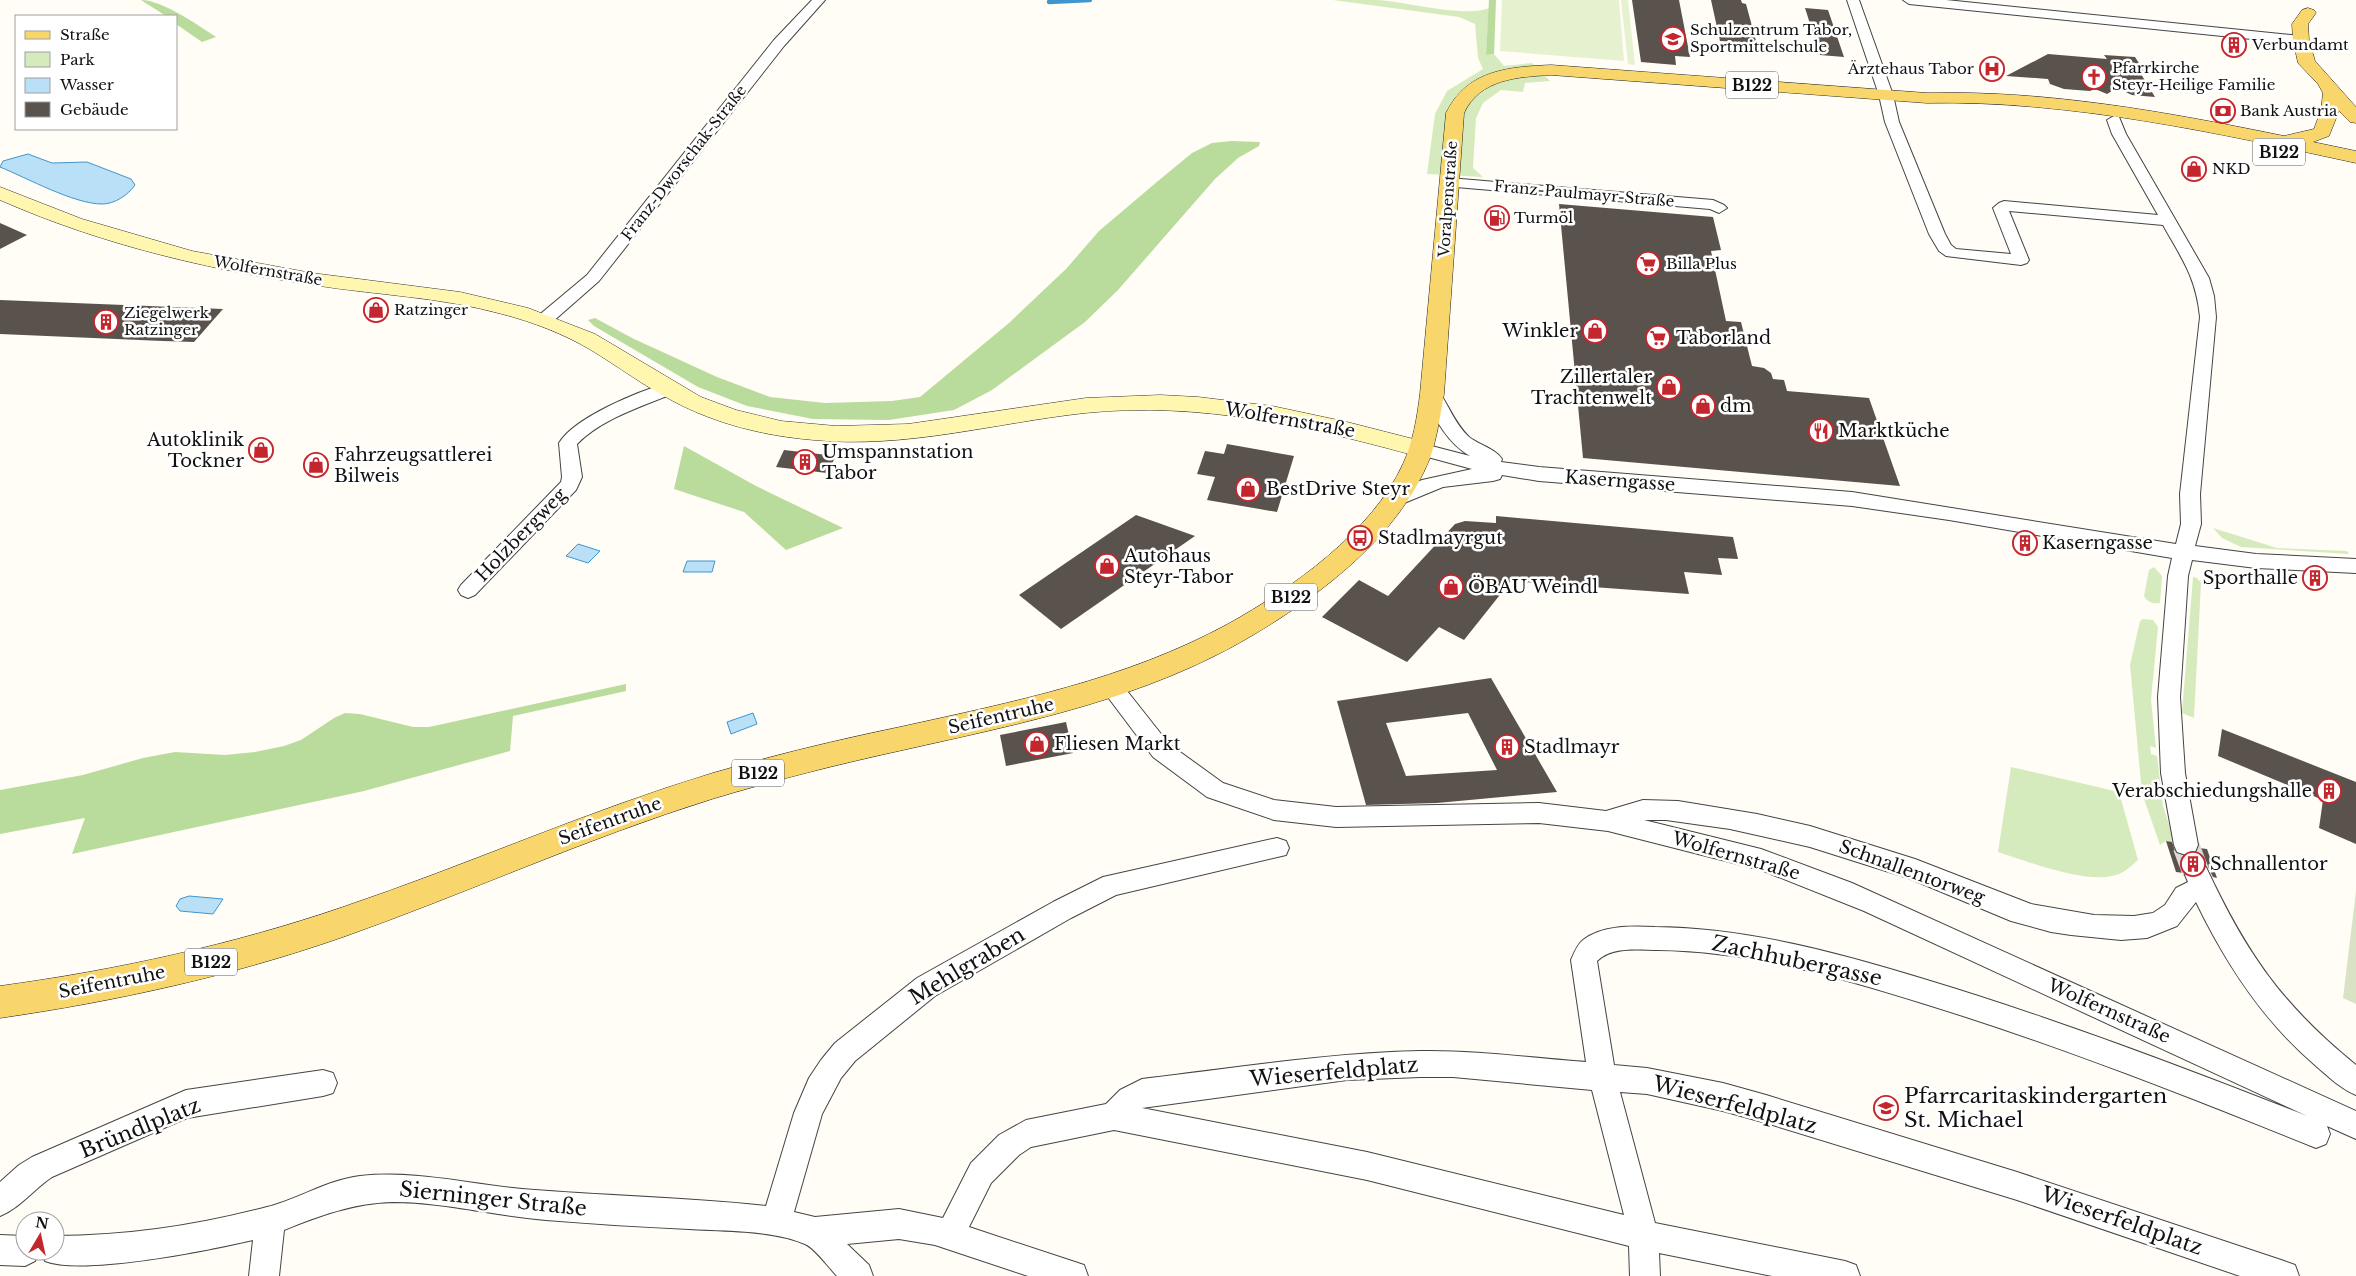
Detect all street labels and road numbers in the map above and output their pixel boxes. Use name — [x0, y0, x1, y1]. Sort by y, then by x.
road number: B122 — [1726, 72, 1778, 98]
street label: Franz-Dworschak-Straße — [617, 81, 750, 244]
road number: B122 — [2253, 138, 2305, 166]
street label: Voralpenstraße — [1434, 140, 1461, 259]
street label: Franz-Paulmayr-Straße — [1493, 176, 1675, 211]
street label: Wolfernstraße — [211, 251, 324, 289]
street label: Wolfernstraße — [1222, 398, 1357, 442]
street label: Kaserngasse — [1564, 466, 1676, 496]
street label: Holzbergweg — [471, 484, 571, 586]
road number: B122 — [1265, 584, 1317, 610]
street label: Seifentruhe — [946, 693, 1056, 739]
road number: B122 — [732, 760, 784, 786]
street label: Seifentruhe — [555, 792, 665, 850]
street label: Wolfernstraße — [1669, 827, 1802, 885]
street label: Schnallentorweg — [1836, 835, 1988, 909]
street label: Mehlgraben — [905, 921, 1029, 1011]
street label: Zachhubergasse — [1710, 930, 1884, 992]
road number: B122 — [185, 949, 237, 976]
street label: Seifentruhe — [57, 961, 167, 1003]
street label: Wolfernstraße — [2043, 974, 2174, 1048]
street label: Wieserfeldplatz — [1248, 1052, 1419, 1092]
street label: Wieserfeldplatz — [1649, 1070, 1820, 1139]
street label: Bründlplatz — [76, 1092, 204, 1164]
street label: Sierninger Straße — [398, 1176, 588, 1222]
street label: Wieserfeldplatz — [2037, 1181, 2206, 1261]

